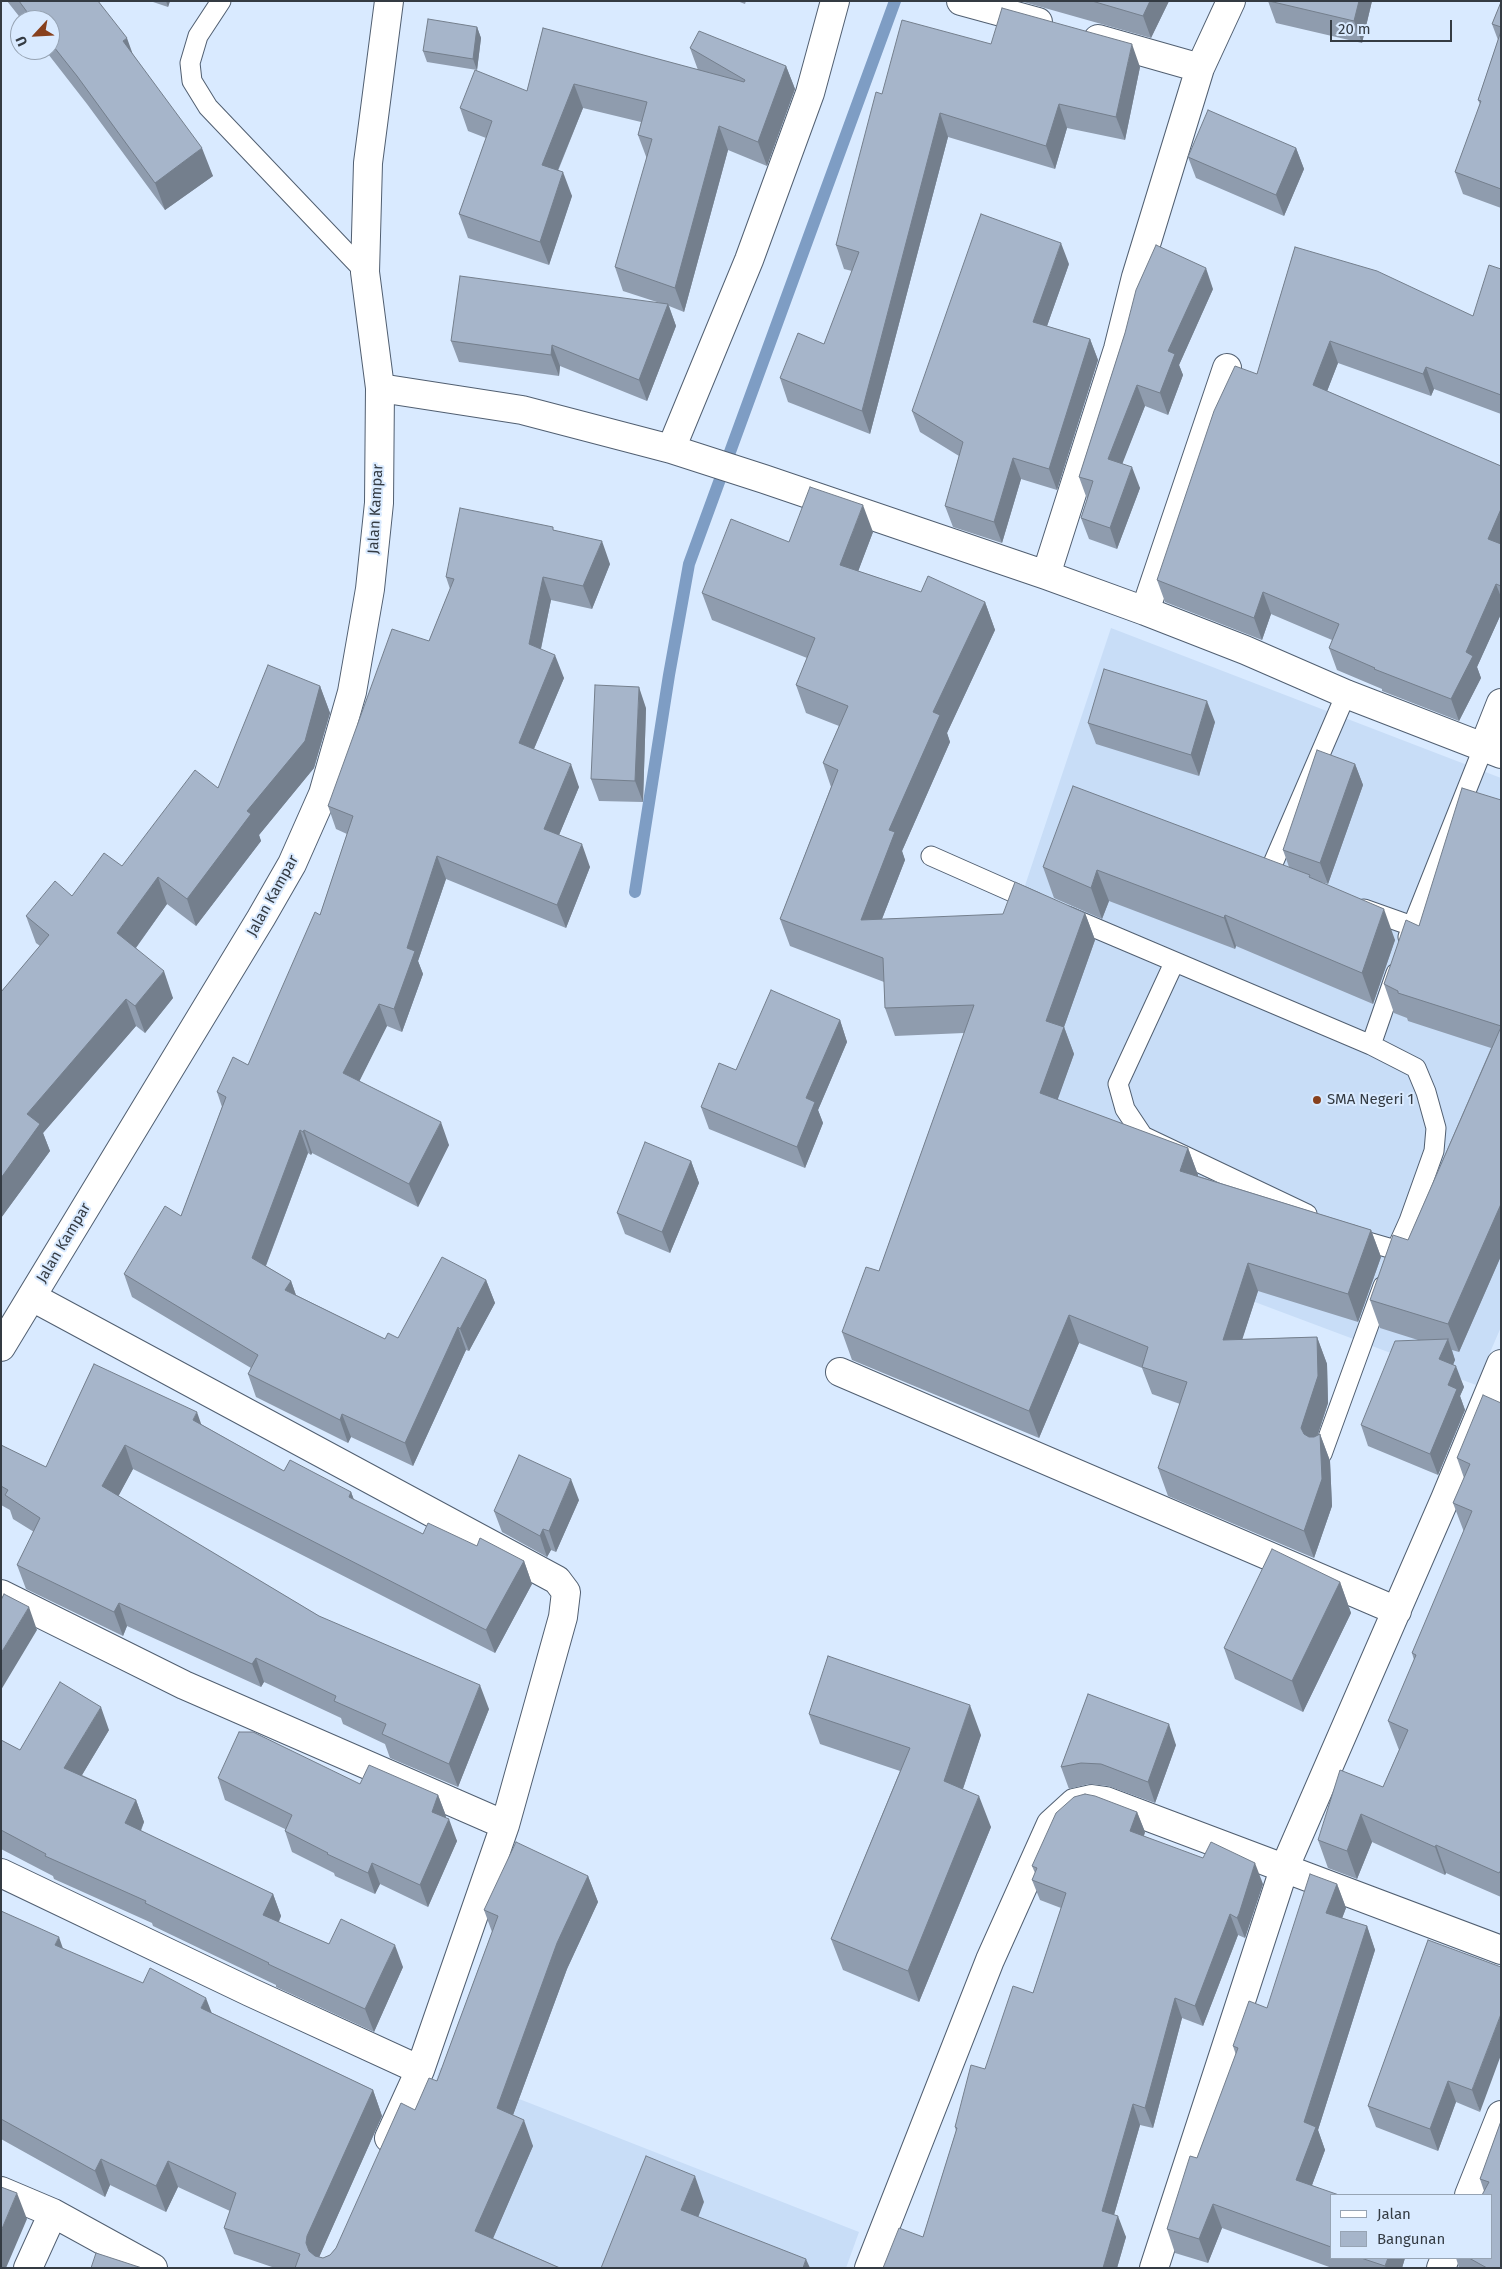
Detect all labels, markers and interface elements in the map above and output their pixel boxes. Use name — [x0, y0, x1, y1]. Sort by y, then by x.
north arrow — [10, 10, 60, 60]
scale bar — [1332, 10, 1454, 42]
text: 20 m — [1338, 20, 1371, 38]
text: U — [12, 33, 31, 49]
street label: Jalan Kampar — [365, 463, 387, 555]
street label: Jalan Kampar — [243, 852, 303, 940]
place label: SMA Negeri 1 — [1327, 1091, 1414, 1109]
marker: SMA Negeri 1 — [1311, 1094, 1323, 1106]
street label: Jalan Kampar — [33, 1200, 95, 1286]
legend — [1330, 2194, 1492, 2259]
text: Jalan — [1377, 2205, 1411, 2223]
text: Bangunan — [1377, 2230, 1445, 2248]

